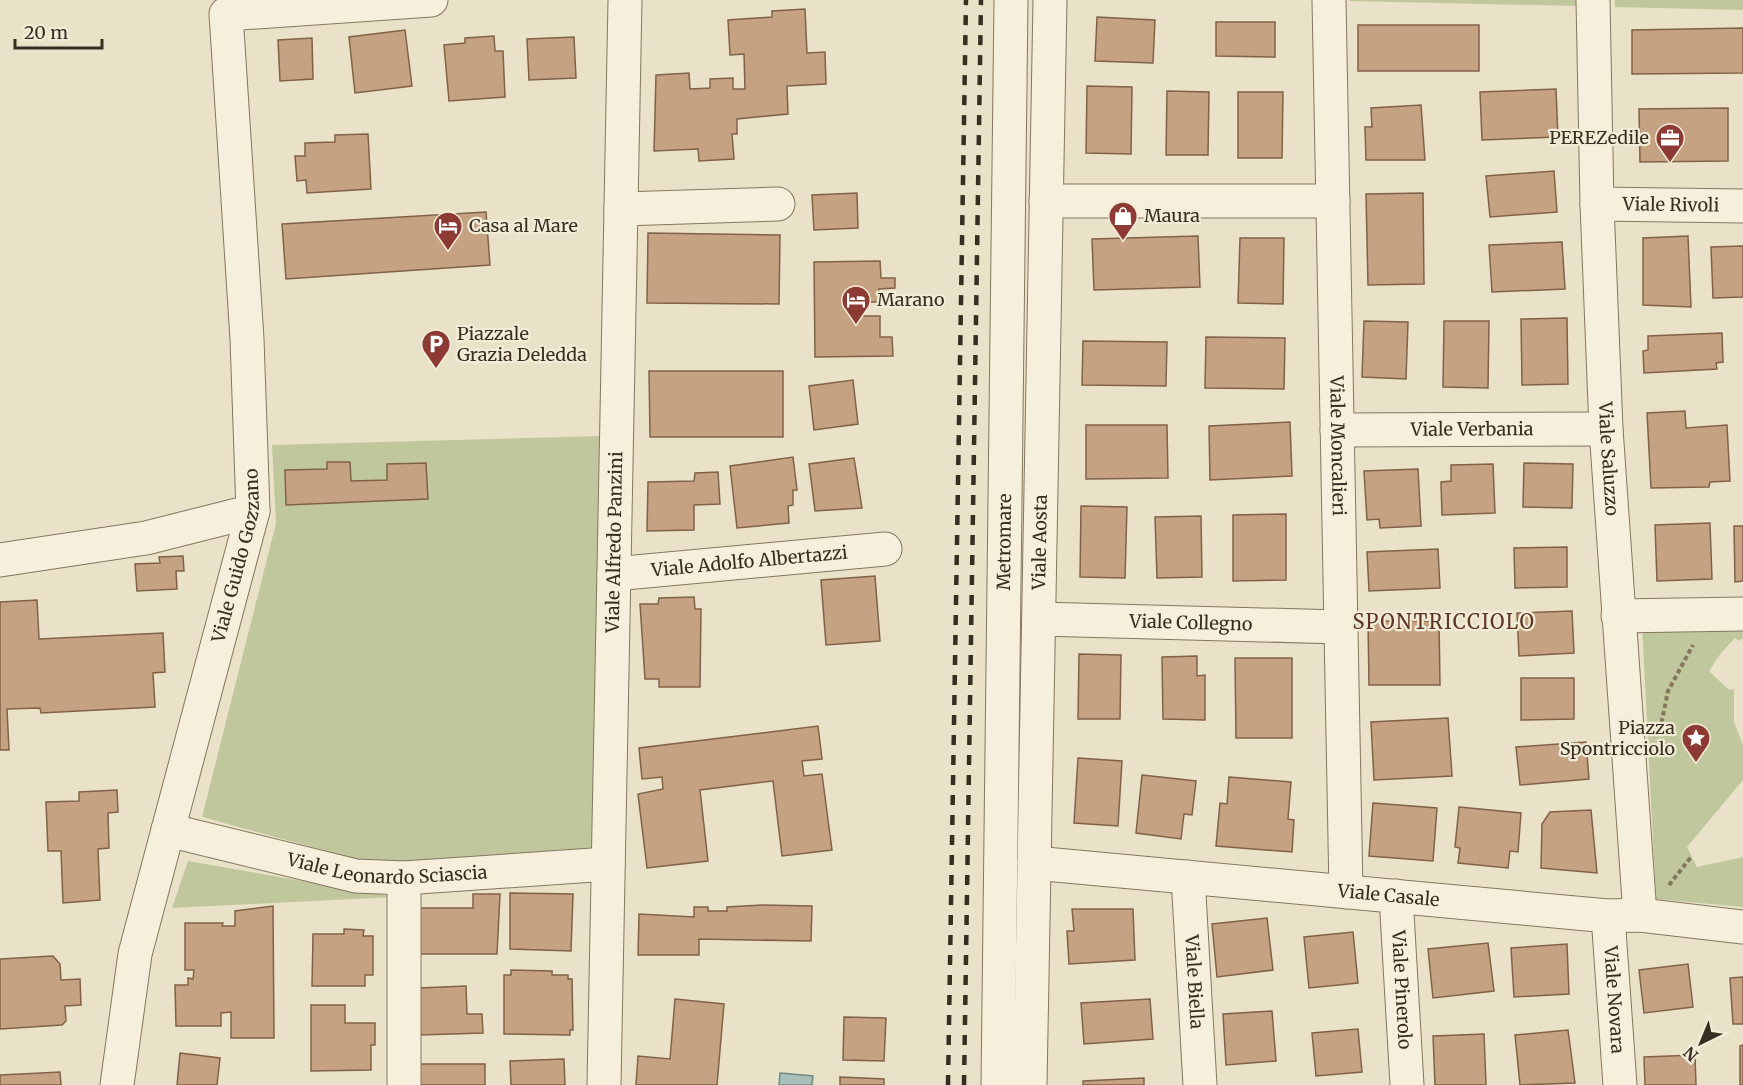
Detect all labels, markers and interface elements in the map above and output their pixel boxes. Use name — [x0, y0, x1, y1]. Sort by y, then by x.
scale bar — [15, 12, 102, 50]
text: 20 m — [24, 21, 68, 44]
office icon: PEREZedile — [1654, 122, 1686, 164]
place label: PEREZedile — [1549, 126, 1649, 149]
street label: Viale Rivoli — [1621, 192, 1720, 217]
shop icon: Maura — [1107, 200, 1139, 242]
place label: Maura — [1144, 204, 1200, 227]
hotel icon: Casa al Mare — [432, 210, 464, 252]
place label: Casa al Mare — [469, 214, 578, 237]
hotel icon: Marano — [840, 284, 872, 326]
place label: Marano — [877, 288, 944, 311]
place label: Piazzale Grazia Deledda — [457, 322, 587, 366]
parking icon: Piazzale Grazia Deledda — [420, 328, 452, 370]
street label: Viale Moncalieri — [1325, 374, 1351, 516]
street label: Viale Saluzzo — [1594, 400, 1624, 516]
street label: Viale Verbania — [1409, 417, 1534, 441]
street label: Viale Alfredo Panzini — [601, 451, 627, 634]
street label: Viale Guido Gozzano — [206, 468, 264, 646]
street label: Metromare — [992, 493, 1016, 591]
street label: Viale Aosta — [1027, 494, 1052, 591]
street label: Viale Adolfo Albertazzi — [649, 540, 849, 582]
street label: Viale Collegno — [1128, 609, 1253, 636]
district label: SPONTRICCIOLO — [1352, 609, 1536, 634]
place label: Piazza Spontricciolo — [1560, 716, 1675, 760]
place icon: Piazza Spontricciolo — [1680, 722, 1712, 764]
street label: Viale Leonardo Sciascia — [284, 847, 488, 889]
street label: Viale Casale — [1336, 879, 1440, 911]
street label: Viale Pinerolo — [1387, 929, 1417, 1050]
street label: Viale Biella — [1180, 933, 1209, 1030]
street label: Viale Novara — [1599, 944, 1630, 1055]
north arrow — [1671, 1013, 1731, 1073]
text: N — [1679, 1042, 1702, 1066]

